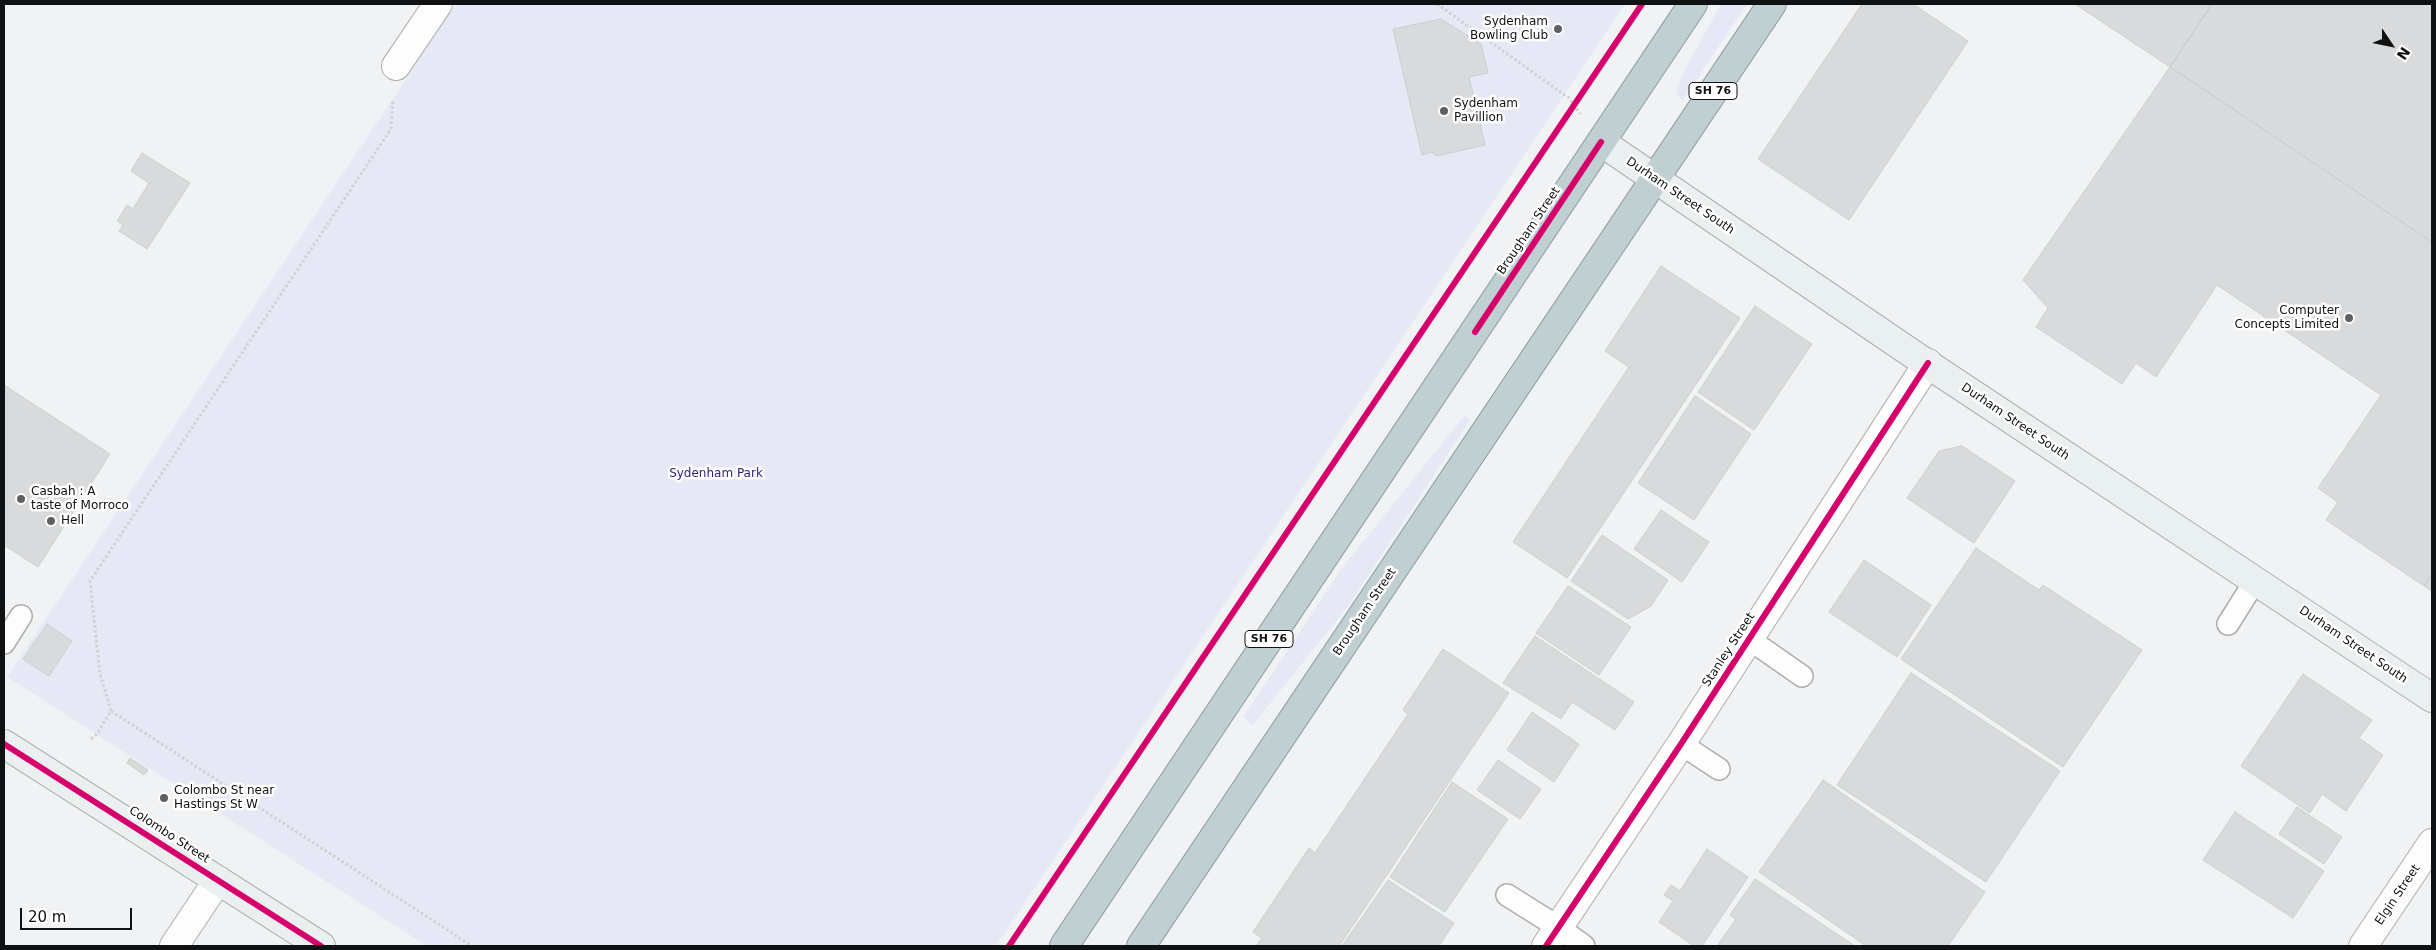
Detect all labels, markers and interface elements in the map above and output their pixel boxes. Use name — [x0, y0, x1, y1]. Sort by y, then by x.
place label: Sydenham Bowling Club — [1470, 15, 1548, 43]
north arrow — [2366, 20, 2416, 70]
marker: Sydenham Bowling Club — [1552, 23, 1564, 35]
text: N — [2394, 44, 2413, 63]
road number: SH 76 — [1689, 82, 1737, 100]
place label: Sydenham Pavillion — [1454, 97, 1518, 125]
marker: Sydenham Pavillion — [1438, 105, 1450, 117]
street label: Durham Street South — [1623, 154, 1737, 238]
street label: Brougham Street — [1494, 185, 1564, 277]
place label: Computer Concepts Limited — [2235, 304, 2339, 332]
marker: Computer Concepts Limited — [2343, 312, 2355, 324]
street label: Durham Street South — [1958, 380, 2072, 464]
park label: Sydenham Park — [669, 467, 763, 481]
place label: Casbah : A taste of Morroco — [31, 485, 129, 513]
marker: Casbah : A taste of Morroco — [15, 493, 27, 505]
place label: Hell — [61, 514, 84, 528]
marker: Hell — [45, 515, 57, 527]
street label: Brougham Street — [1330, 566, 1400, 658]
street label: Durham Street South — [2296, 603, 2410, 687]
street label: Stanley Street — [1700, 610, 1758, 690]
road number: SH 76 — [1245, 630, 1293, 648]
place label: Colombo St near Hastings St W — [174, 784, 274, 812]
marker: Colombo St near Hastings St W — [158, 792, 170, 804]
street label: Colombo Street — [126, 804, 212, 866]
street label: Elgin Street — [2373, 862, 2423, 928]
scale bar — [22, 898, 135, 930]
text: 20 m — [28, 908, 66, 926]

